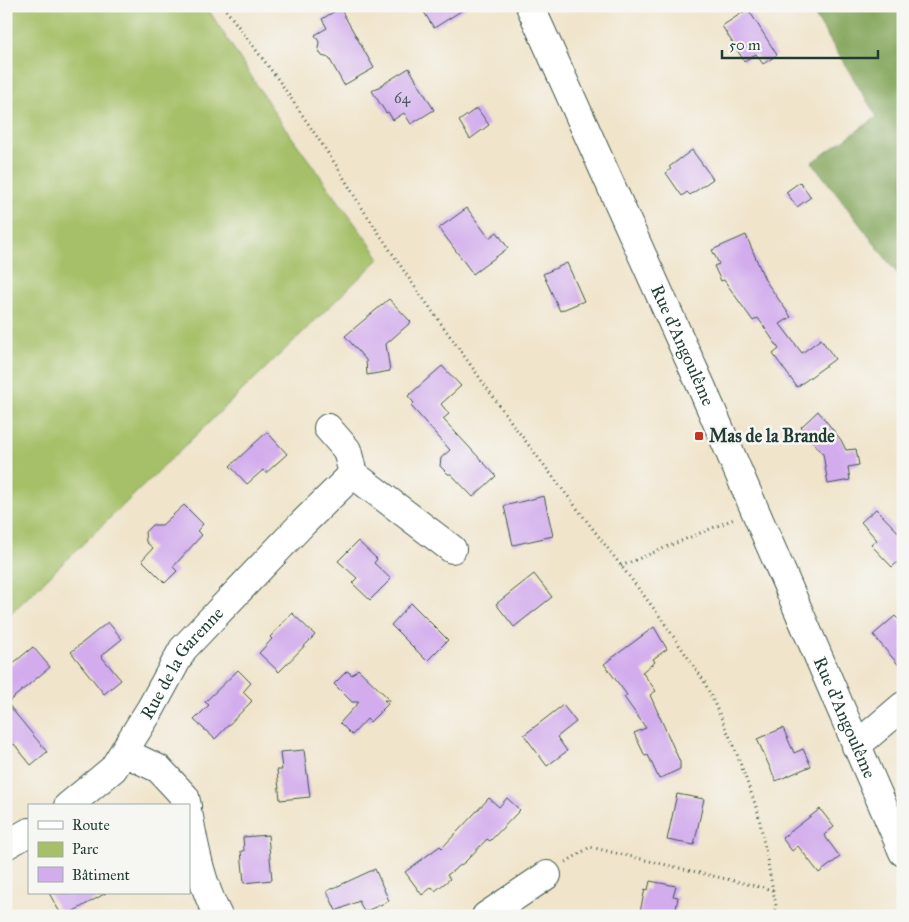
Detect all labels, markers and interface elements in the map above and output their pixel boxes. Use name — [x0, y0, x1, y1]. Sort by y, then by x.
scale bar — [722, 28, 878, 60]
text: 50 m — [729, 36, 761, 54]
house number: 64 — [394, 89, 411, 107]
street label: Rue d'Angoulême — [646, 281, 719, 409]
place label: Mas de la Brande — [709, 425, 835, 447]
marker: Mas de la Brande — [693, 430, 705, 442]
street label: Rue de la Garenne — [136, 602, 228, 723]
street label: Rue d'Angoulême — [809, 653, 881, 782]
legend — [28, 804, 190, 894]
text: Route — [72, 816, 110, 834]
text: Parc — [72, 840, 99, 858]
text: Bâtiment — [72, 866, 131, 884]

